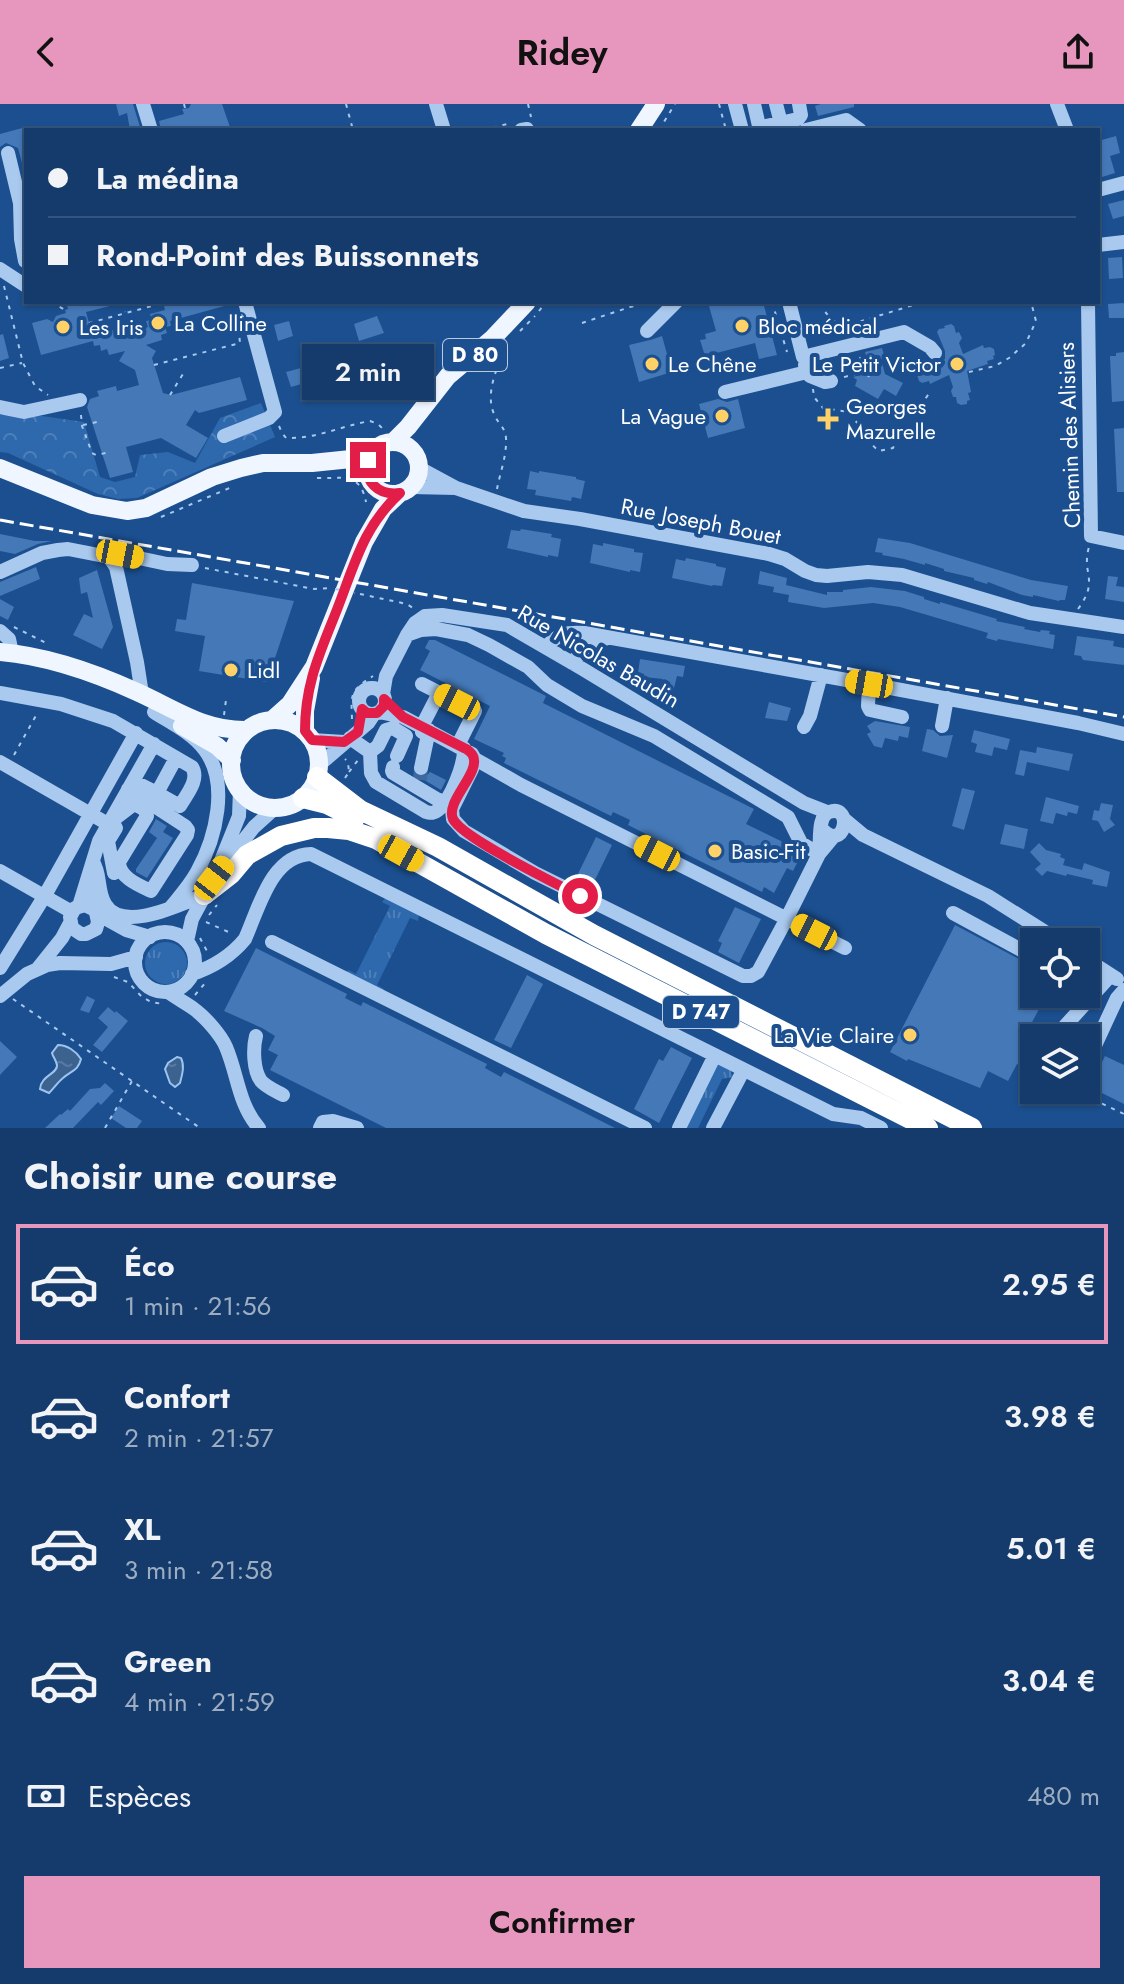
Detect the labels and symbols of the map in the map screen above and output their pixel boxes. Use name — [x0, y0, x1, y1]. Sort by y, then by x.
place label: La Colline — [174, 307, 267, 339]
place label: Bloc médical — [758, 310, 877, 342]
place label: Les Iris — [79, 311, 143, 343]
marker: La Colline — [149, 314, 167, 332]
marker: Bloc médical — [733, 317, 751, 335]
marker: Les Iris — [54, 318, 72, 336]
road number: D 80 — [443, 339, 507, 371]
street label: Chemin des Alisiers — [1050, 341, 1088, 528]
callout: 2 min — [302, 344, 434, 400]
place label: Le Chêne — [668, 348, 757, 380]
place label: Le Petit Victor — [812, 348, 941, 380]
marker: Le Chêne — [643, 355, 661, 373]
marker: Le Petit Victor — [948, 355, 966, 373]
place label: Georges Mazurelle — [846, 390, 936, 447]
place label: La Vague — [621, 400, 706, 432]
marker: La Vague — [713, 407, 731, 425]
marker: Georges Mazurelle — [817, 408, 839, 430]
route end — [350, 442, 386, 478]
street label: Rue Joseph Bouet — [618, 490, 784, 552]
car — [94, 538, 146, 570]
street label: Rue Nicolas Baudin — [512, 597, 686, 715]
place label: Lidl — [247, 654, 280, 686]
marker: Lidl — [222, 661, 240, 679]
car — [843, 668, 895, 700]
car — [430, 680, 484, 724]
car — [374, 831, 428, 875]
car — [630, 831, 684, 875]
place label: Basic-Fit — [731, 835, 806, 867]
marker: Basic-Fit — [706, 842, 724, 860]
car — [190, 852, 238, 904]
route start — [562, 878, 598, 914]
car — [787, 910, 841, 954]
road number: D 747 — [663, 996, 739, 1028]
place label: La Vie Claire — [774, 1019, 894, 1051]
marker: La Vie Claire — [901, 1026, 919, 1044]

